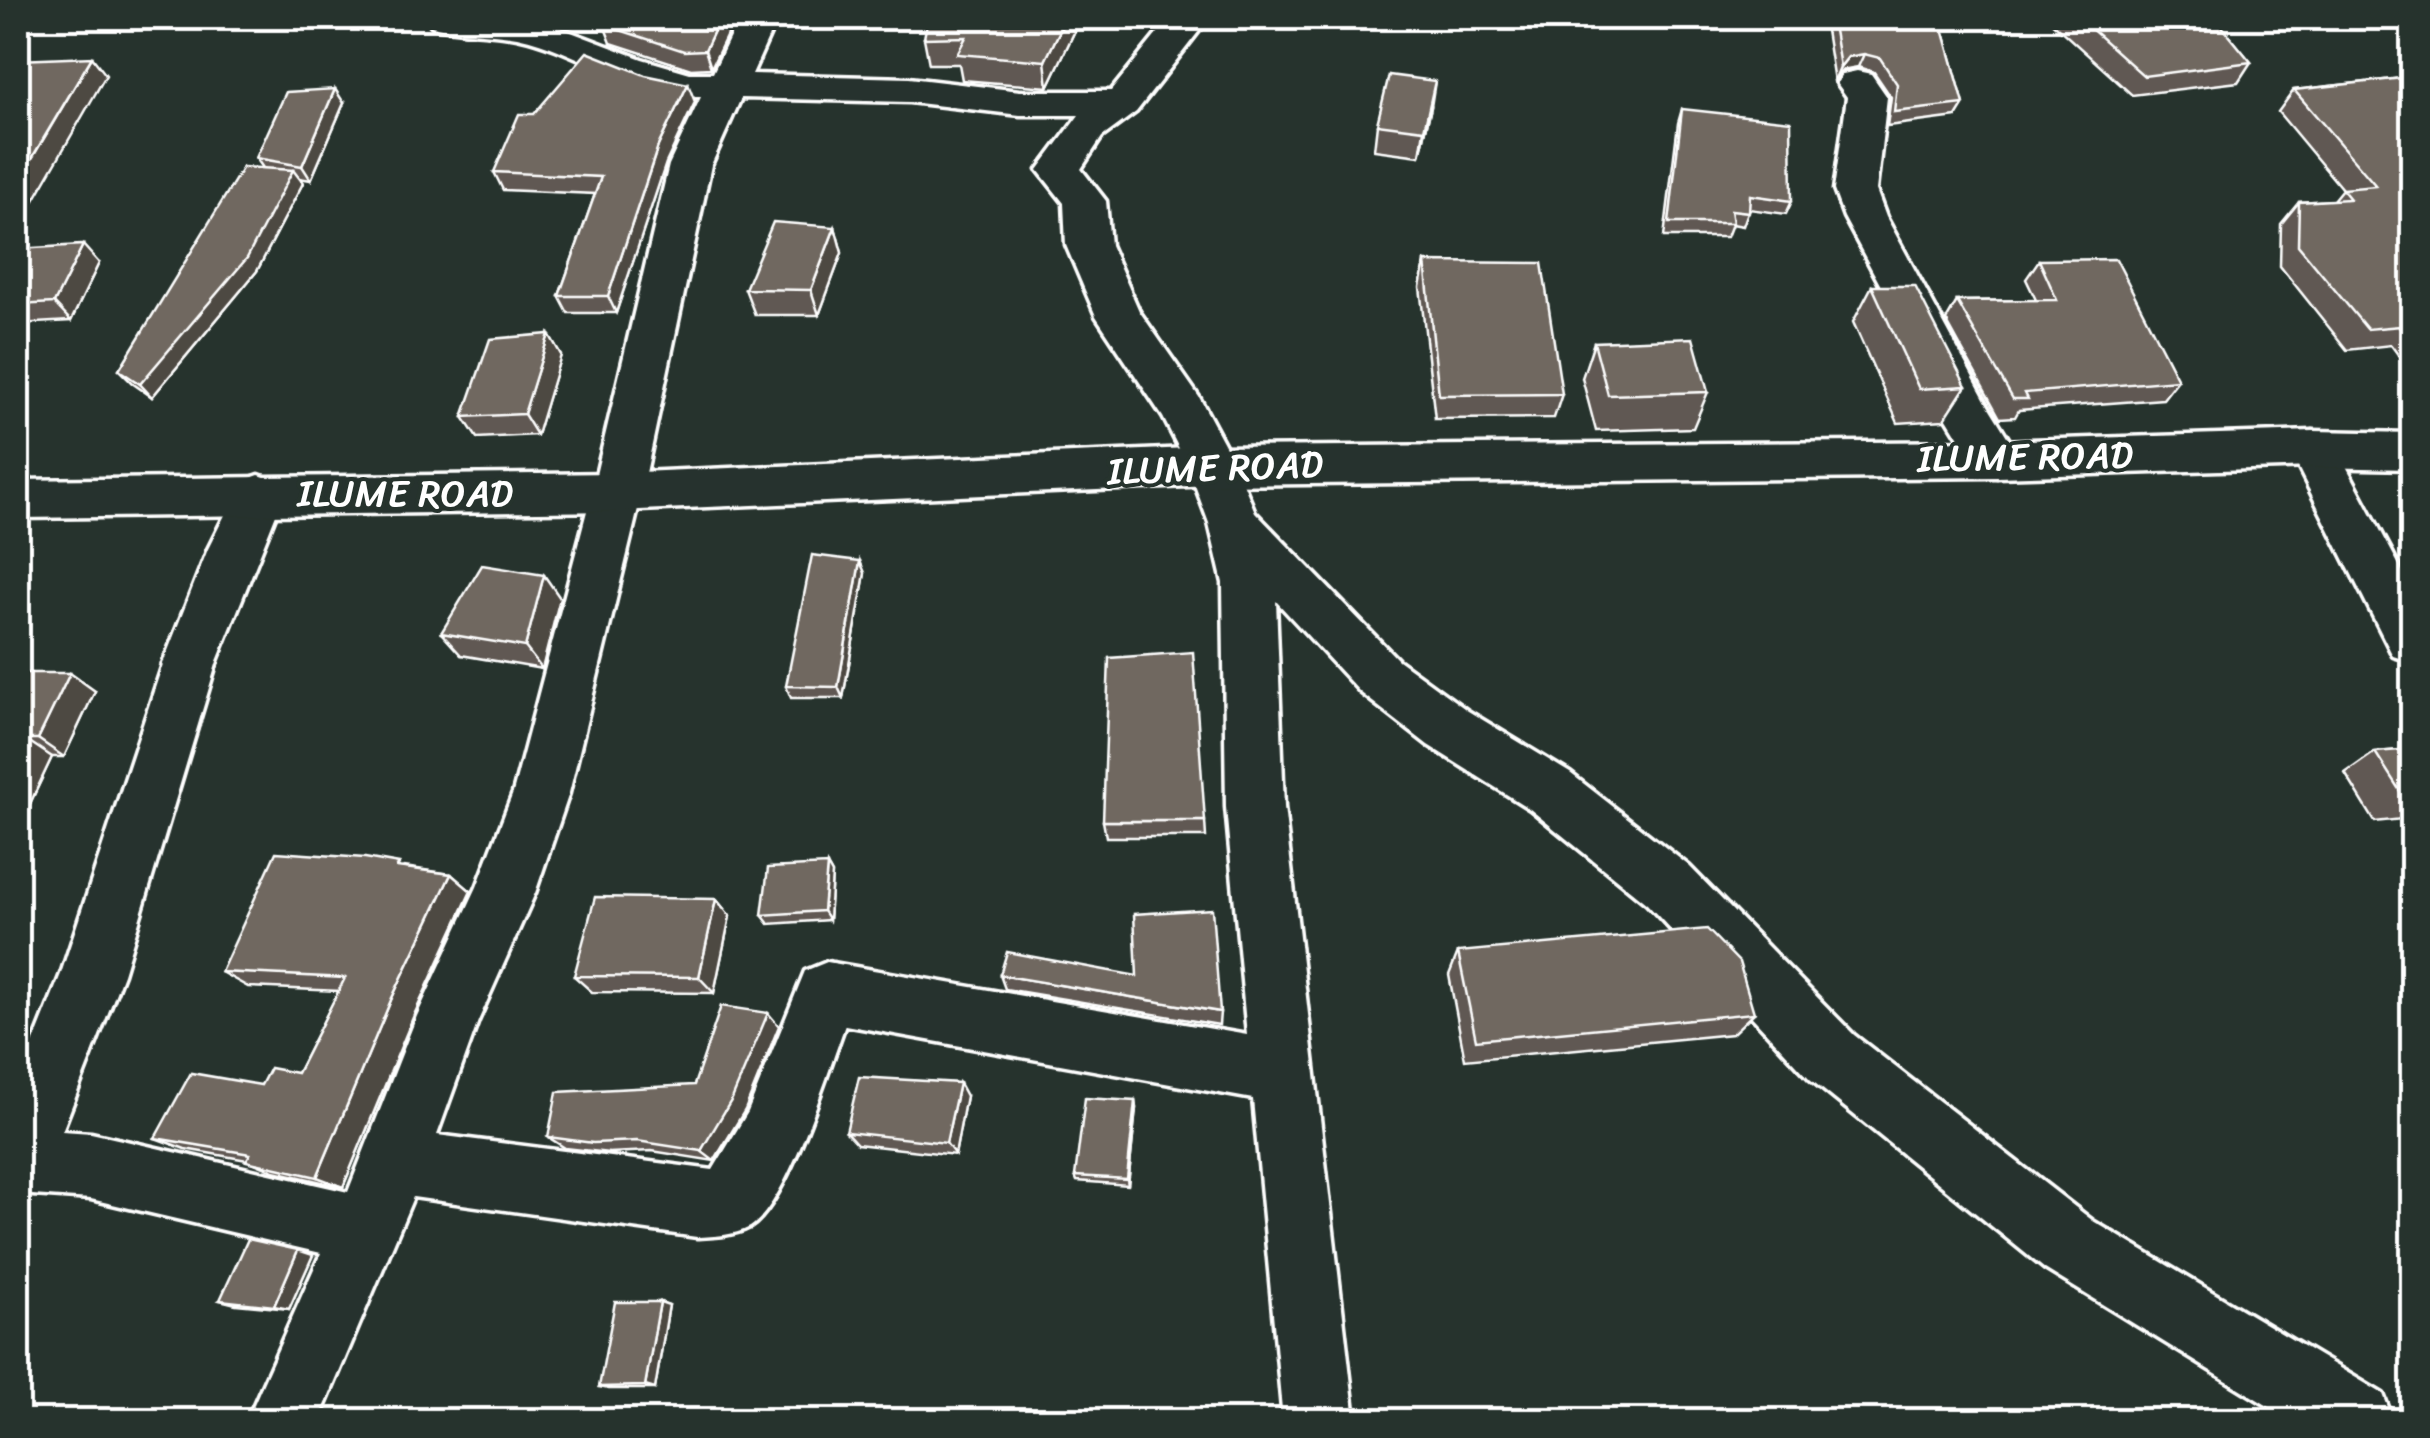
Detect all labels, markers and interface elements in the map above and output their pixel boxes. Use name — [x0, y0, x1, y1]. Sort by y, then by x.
street label: ILUME ROAD — [1916, 422, 2134, 492]
street label: ILUME ROAD — [1105, 431, 1324, 505]
street label: ILUME ROAD — [296, 460, 513, 527]

